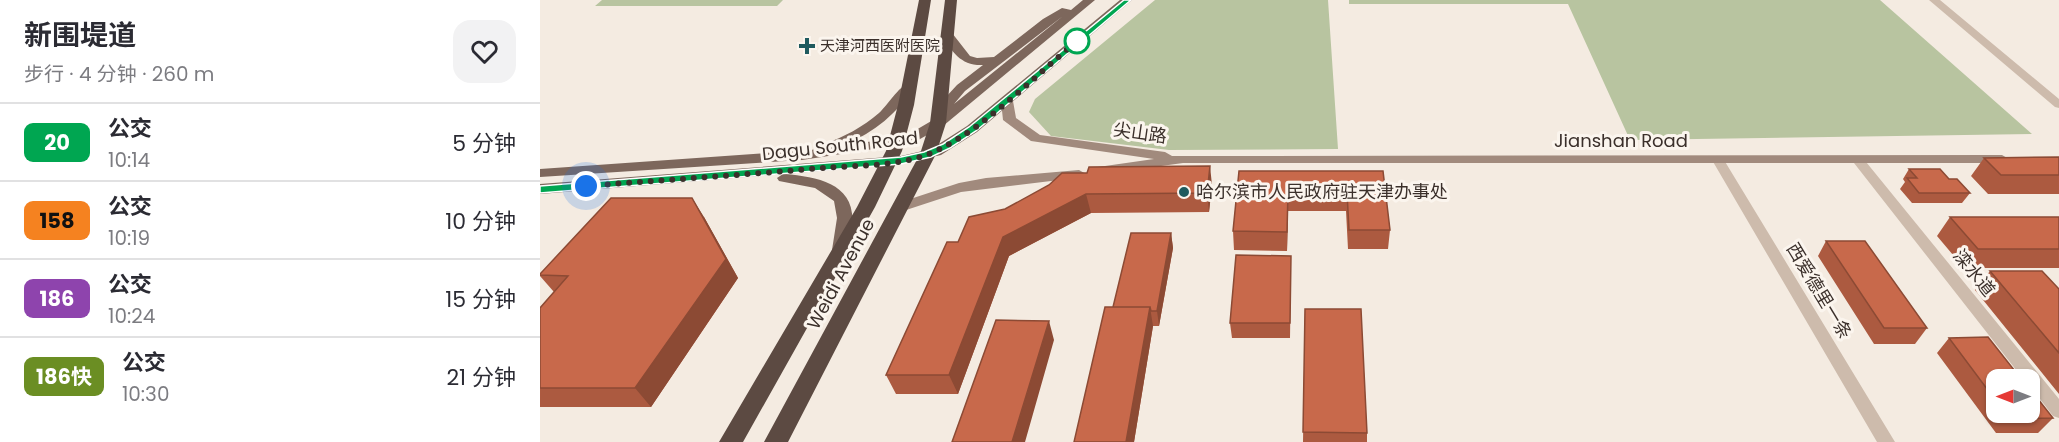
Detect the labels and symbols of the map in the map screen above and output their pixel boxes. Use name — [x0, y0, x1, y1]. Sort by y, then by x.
unlabelled marker — [1064, 28, 1090, 54]
place label: 天津河西医附医院 — [820, 35, 940, 56]
marker: 天津河西医附医院 — [798, 37, 816, 55]
street label: 尖山路 — [1112, 116, 1169, 149]
street label: Dagu South Road — [761, 125, 919, 166]
street label: Jianshan Road — [1554, 128, 1688, 153]
your location — [571, 171, 601, 201]
place label: 哈尔滨市人民政府驻天津办事处 — [1196, 179, 1448, 204]
marker: 哈尔滨市人民政府驻天津办事处 — [1177, 185, 1191, 199]
street label: Weidi Avenue — [801, 214, 880, 334]
street label: 西爱德里一条 — [1781, 238, 1858, 343]
street label: 滦水道 — [1948, 244, 2001, 302]
north arrow — [1986, 369, 2040, 423]

